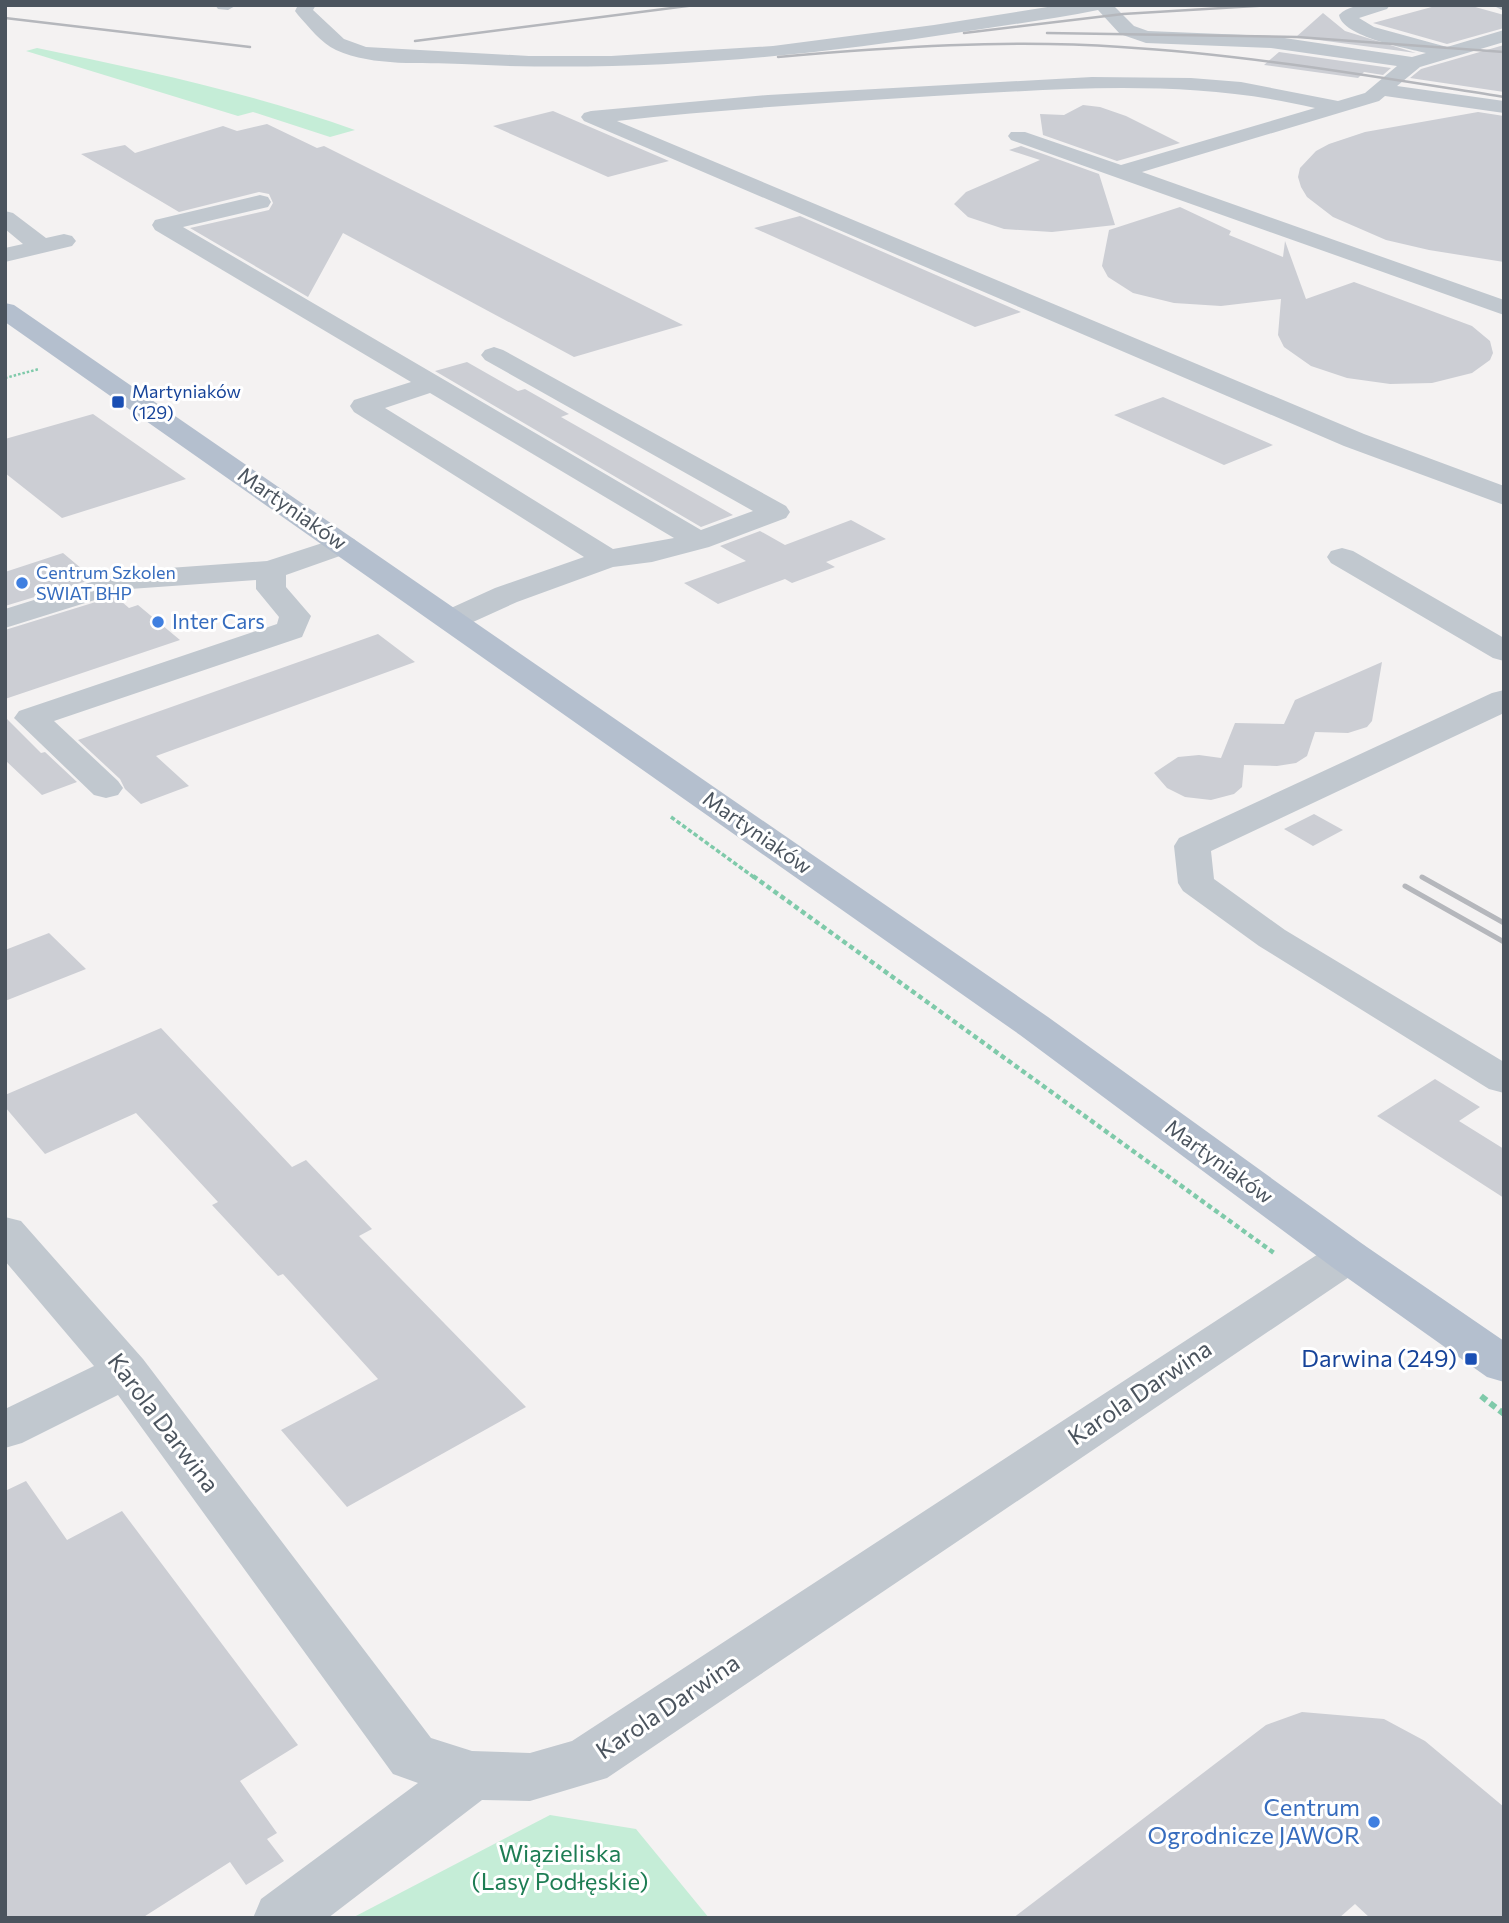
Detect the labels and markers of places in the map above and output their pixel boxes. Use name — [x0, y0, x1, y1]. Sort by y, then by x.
place label: Martyniaków (129) — [132, 380, 241, 423]
marker: Martyniaków (129) — [110, 394, 126, 410]
place label: Centrum Szkolen SWIAT BHP — [36, 561, 176, 604]
marker: Centrum Szkolen SWIAT BHP — [14, 575, 30, 591]
place label: Inter Cars — [172, 608, 265, 633]
marker: Inter Cars — [150, 614, 166, 630]
place label: Darwina (249) — [1301, 1343, 1457, 1372]
marker: Darwina (249) — [1463, 1351, 1479, 1367]
place label: Centrum Ogrodnicze JAWOR — [1148, 1792, 1360, 1849]
marker: Centrum Ogrodnicze JAWOR — [1366, 1814, 1382, 1830]

